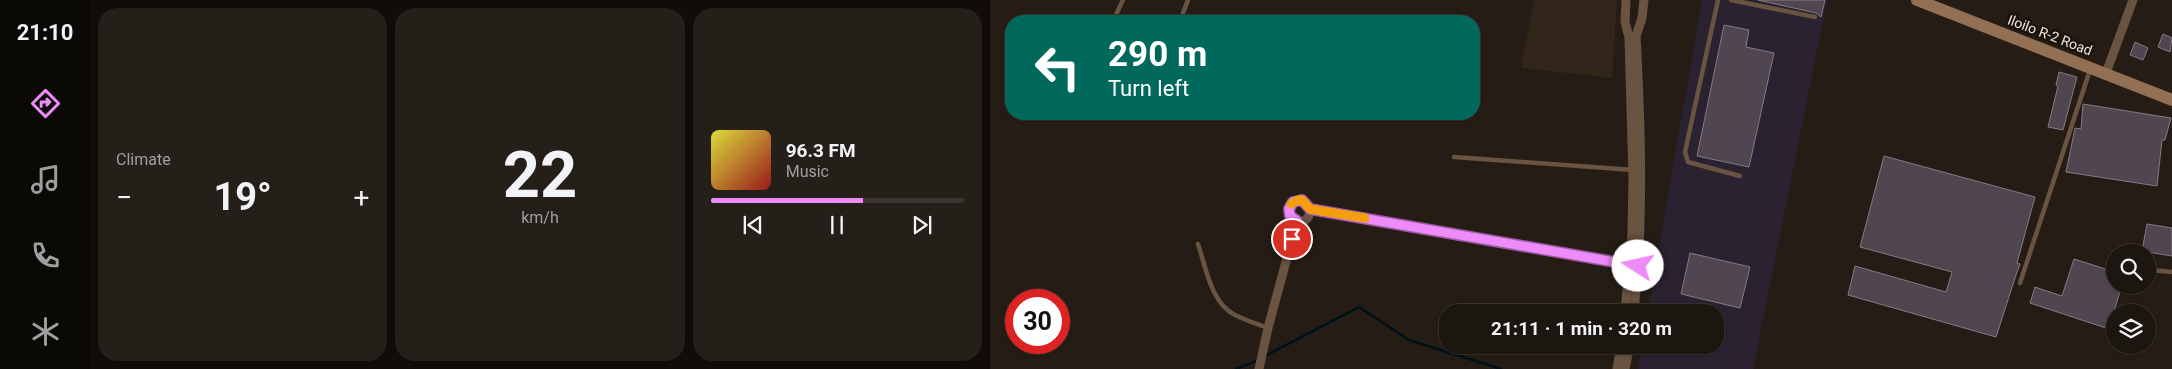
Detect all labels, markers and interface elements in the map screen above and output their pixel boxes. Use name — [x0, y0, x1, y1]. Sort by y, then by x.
street label: Iloilo R-2 Road — [2005, 12, 2095, 58]
text: 21:10 — [17, 20, 73, 45]
text: 290 m — [1108, 34, 1207, 75]
icon: left — [1025, 35, 1090, 100]
text: Turn left — [1108, 76, 1189, 101]
icon: directions — [28, 86, 63, 121]
text: 22 — [503, 137, 577, 213]
text: 96.3 FM — [786, 139, 856, 162]
text: Climate — [116, 150, 171, 169]
icon: music — [28, 162, 63, 197]
text: Music — [786, 162, 829, 181]
text: 19° — [214, 175, 272, 219]
text: − — [116, 181, 132, 214]
text: + — [353, 181, 369, 214]
text: km/h — [521, 208, 559, 227]
icon: previous — [739, 211, 767, 239]
icon: pause — [823, 211, 851, 239]
icon: next — [908, 211, 936, 239]
pin — [1271, 218, 1313, 260]
icon: arrive — [1278, 225, 1306, 253]
icon: phone — [28, 238, 63, 273]
position arrow — [1611, 239, 1663, 291]
map controls — [2106, 244, 2156, 354]
button: search — [2106, 244, 2156, 294]
speed limit sign: 30 — [1005, 289, 1070, 354]
button: layers — [2106, 304, 2156, 354]
icon: climate — [28, 314, 63, 349]
text: 21:11 · 1 min · 320 m — [1491, 317, 1672, 340]

